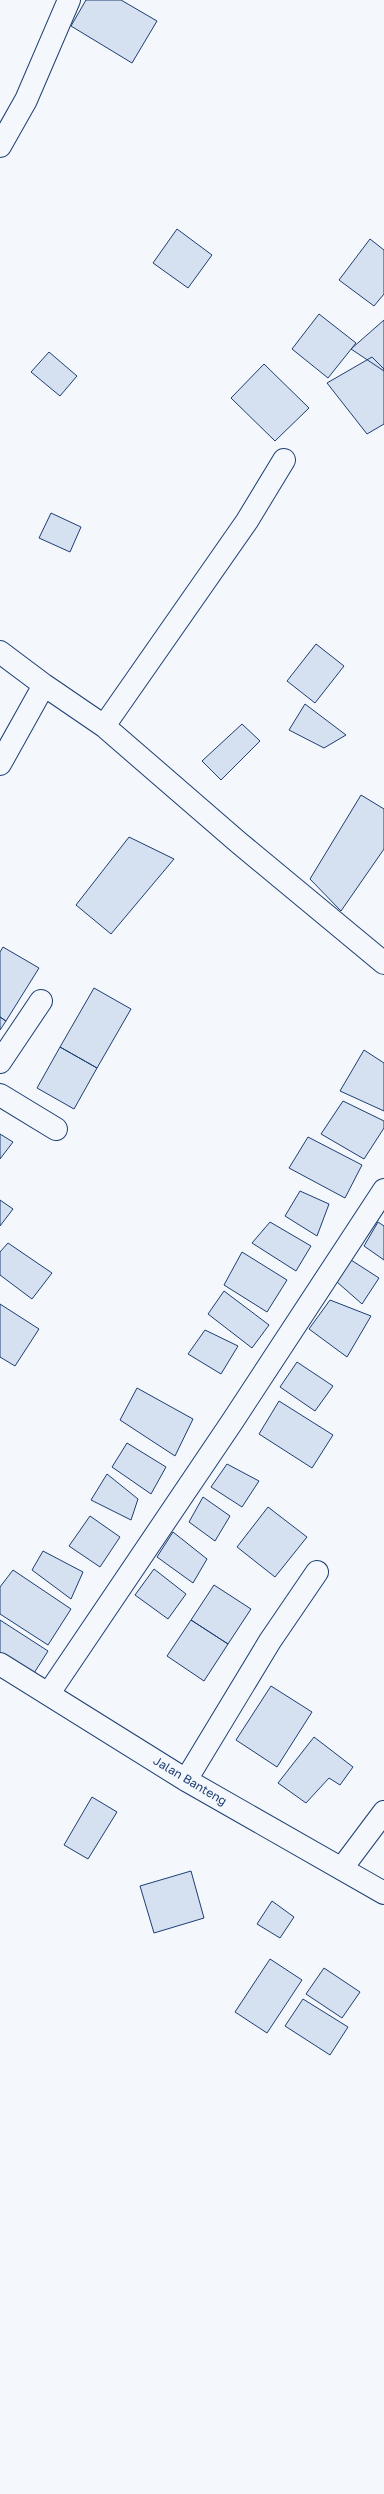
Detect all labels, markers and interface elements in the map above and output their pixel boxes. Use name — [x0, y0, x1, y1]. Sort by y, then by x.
street label: Jalan Banteng — [151, 1753, 230, 1808]

